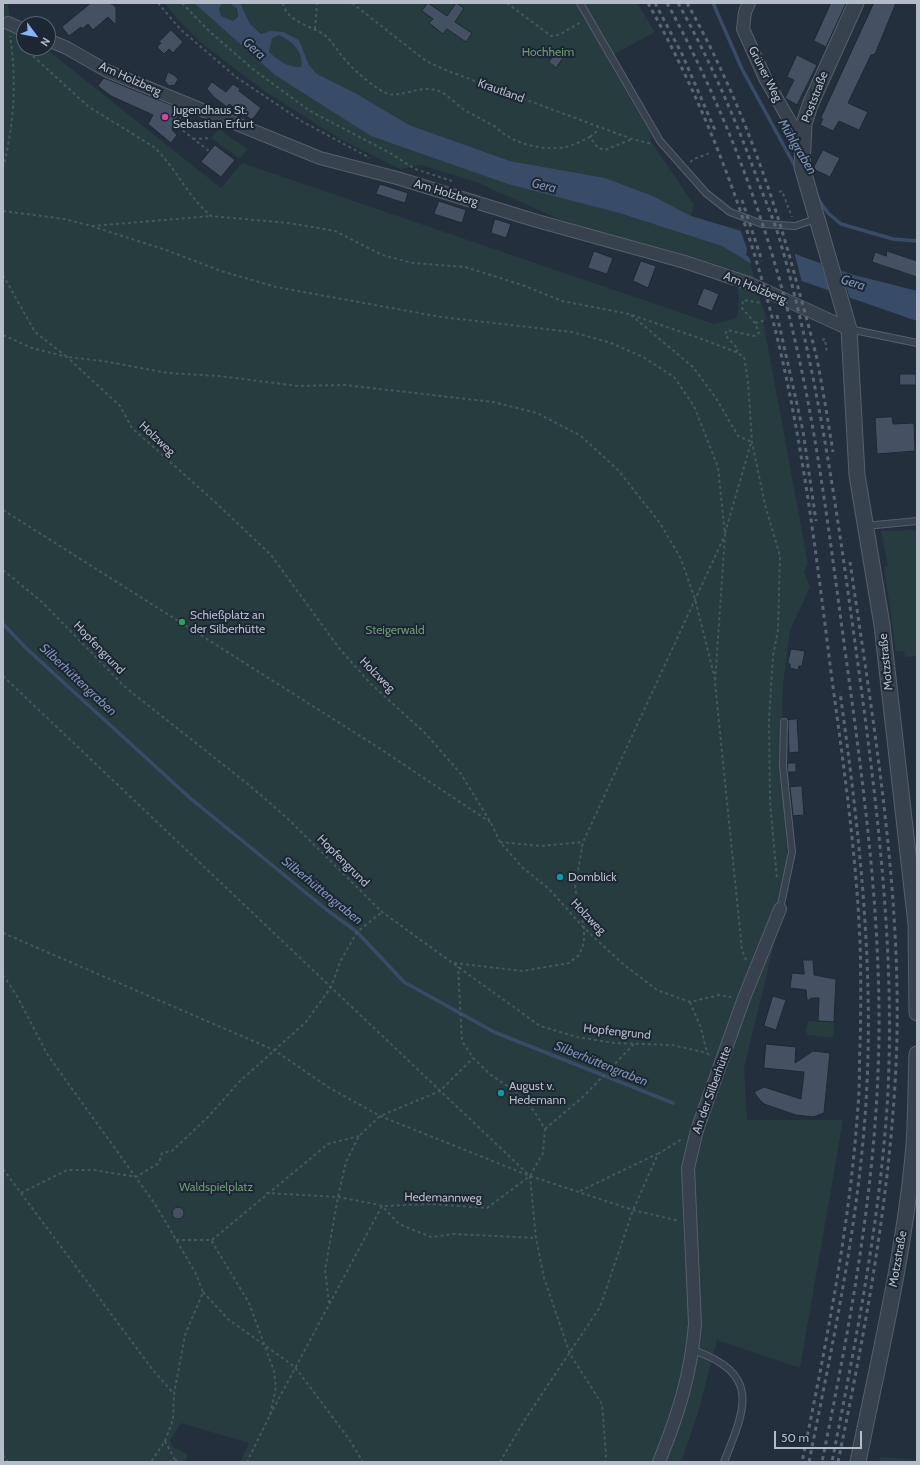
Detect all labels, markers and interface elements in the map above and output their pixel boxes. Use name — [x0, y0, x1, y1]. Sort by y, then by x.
north arrow — [16, 16, 56, 56]
text: N — [37, 35, 53, 49]
water label: Gera — [240, 35, 268, 63]
street label: Grüner Weg — [745, 44, 785, 104]
park label: Hochheim — [522, 45, 574, 59]
street label: Am Holzberg — [97, 59, 163, 99]
street label: Poststraße — [799, 69, 831, 125]
street label: Krautland — [476, 76, 526, 106]
place label: Jugendhaus St. Sebastian Erfurt — [173, 103, 254, 131]
marker: Jugendhaus St. Sebastian Erfurt — [160, 112, 170, 122]
water label: Mühlgraben — [774, 116, 820, 178]
water label: Gera — [530, 175, 558, 197]
street label: Am Holzberg — [412, 176, 480, 210]
street label: Am Holzberg — [721, 269, 789, 307]
water label: Gera — [839, 272, 867, 294]
street label: Holzweg — [136, 419, 178, 459]
place label: Schießplatz an der Silberhütte — [190, 608, 265, 636]
marker: Schießplatz an der Silberhütte — [177, 617, 187, 627]
street label: Hopfengrund — [70, 619, 128, 677]
park label: Steigerwald — [365, 623, 425, 637]
street label: Motzstraße — [876, 633, 896, 691]
water label: Silberhüttengraben — [36, 640, 120, 720]
street label: Holzweg — [356, 654, 398, 696]
street label: Hopfengrund — [314, 832, 372, 890]
water label: Silberhüttengraben — [278, 854, 366, 928]
place label: Domblick — [568, 870, 617, 884]
marker: Domblick — [555, 872, 565, 882]
street label: Holzweg — [567, 896, 609, 938]
street label: Hopfengrund — [583, 1021, 651, 1043]
water label: Silberhüttengraben — [552, 1038, 650, 1090]
street label: An der Silberhütte — [690, 1044, 734, 1136]
place label: August v. Hedemann — [509, 1079, 566, 1107]
marker: August v. Hedemann — [496, 1088, 506, 1098]
park label: Waldspielplatz — [179, 1180, 253, 1194]
street label: Hedemannweg — [404, 1190, 482, 1206]
street label: Motzstraße — [886, 1230, 910, 1288]
scale bar — [776, 1423, 864, 1449]
text: 50 m — [781, 1430, 809, 1445]

